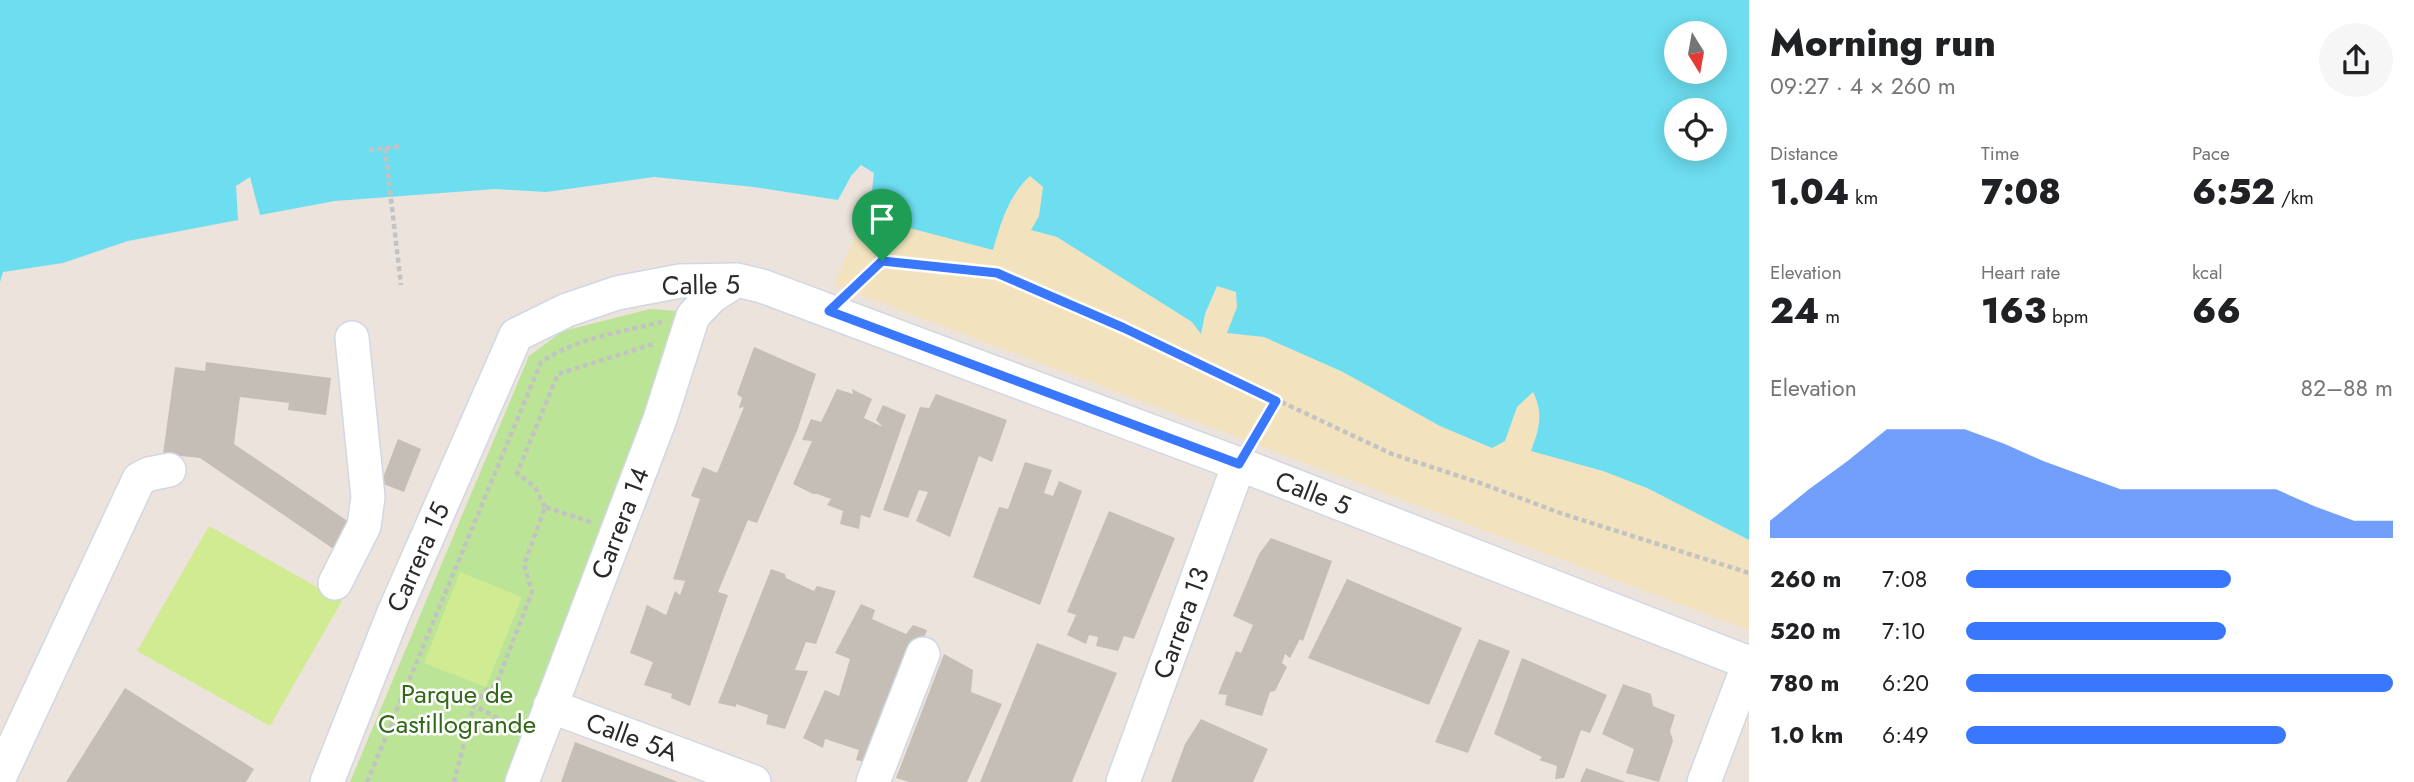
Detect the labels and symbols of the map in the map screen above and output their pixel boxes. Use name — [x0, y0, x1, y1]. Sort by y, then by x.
north arrow — [1664, 21, 1727, 84]
pin — [852, 189, 912, 261]
street label: Calle 5 — [662, 265, 740, 305]
street label: Carrera 14 — [581, 461, 659, 585]
street label: Calle 5 — [1270, 461, 1356, 525]
street label: Carrera 15 — [377, 496, 459, 618]
street label: Carrera 13 — [1143, 562, 1219, 684]
park label: Parque de Castillogrande — [378, 675, 536, 743]
street label: Calle 5A — [581, 703, 684, 771]

